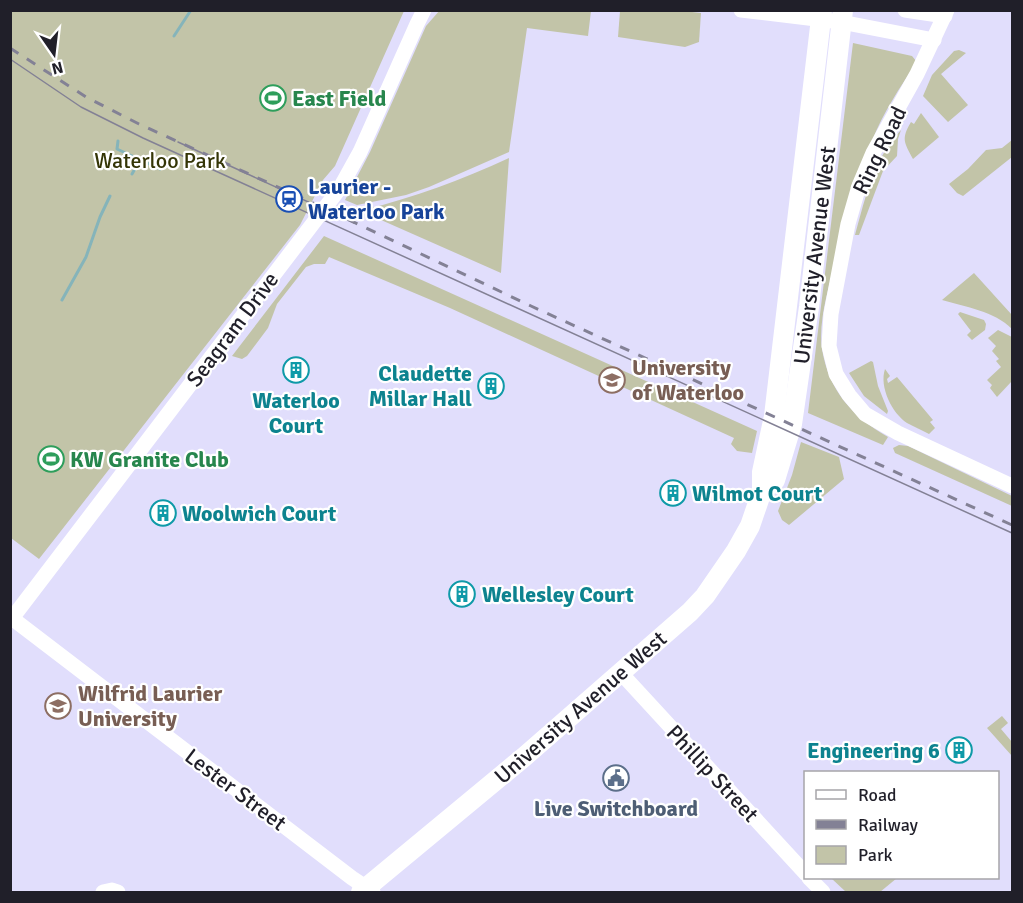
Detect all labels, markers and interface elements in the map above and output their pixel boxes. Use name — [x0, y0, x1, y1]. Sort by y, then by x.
north arrow — [24, 24, 84, 84]
text: N — [50, 57, 65, 79]
sports icon: East Field — [258, 83, 288, 113]
place label: East Field — [292, 85, 387, 112]
street label: Ring Road — [847, 102, 912, 199]
street label: University Avenue West — [788, 144, 841, 366]
park label: Waterloo Park — [94, 147, 226, 174]
place label: Laurier - Waterloo Park — [308, 173, 445, 225]
station icon: Laurier - Waterloo Park — [274, 184, 304, 214]
street label: Seagram Drive — [181, 267, 284, 392]
place label: University of Waterloo — [632, 354, 744, 406]
building icon: Waterloo Court — [281, 355, 311, 385]
place label: Claudette Millar Hall — [369, 360, 472, 412]
school or university icon: University of Waterloo — [597, 365, 627, 395]
building icon: Claudette Millar Hall — [476, 371, 506, 401]
place label: Waterloo Court — [252, 387, 340, 439]
sports icon: KW Granite Club — [36, 444, 66, 474]
place label: KW Granite Club — [70, 446, 229, 473]
building icon: Wilmot Court — [658, 478, 688, 508]
place label: Wilmot Court — [692, 480, 822, 507]
building icon: Woolwich Court — [148, 498, 178, 528]
place label: Woolwich Court — [182, 500, 336, 527]
building icon: Wellesley Court — [447, 579, 477, 609]
place label: Wellesley Court — [482, 581, 634, 608]
street label: University Avenue West — [489, 625, 672, 790]
place label: Wilfrid Laurier University — [78, 680, 222, 732]
school or university icon: Wilfrid Laurier University — [43, 691, 73, 721]
street label: Phillip Street — [661, 719, 765, 828]
building icon: Engineering 6 — [944, 735, 974, 765]
place label: Engineering 6 — [807, 737, 940, 764]
street label: Lester Street — [180, 742, 292, 837]
public building icon: Live Switchboard — [601, 763, 631, 793]
legend — [804, 771, 999, 879]
text: Road — [858, 784, 897, 806]
place label: Live Switchboard — [534, 795, 698, 822]
text: Railway — [858, 814, 919, 836]
text: Park — [858, 844, 893, 866]

